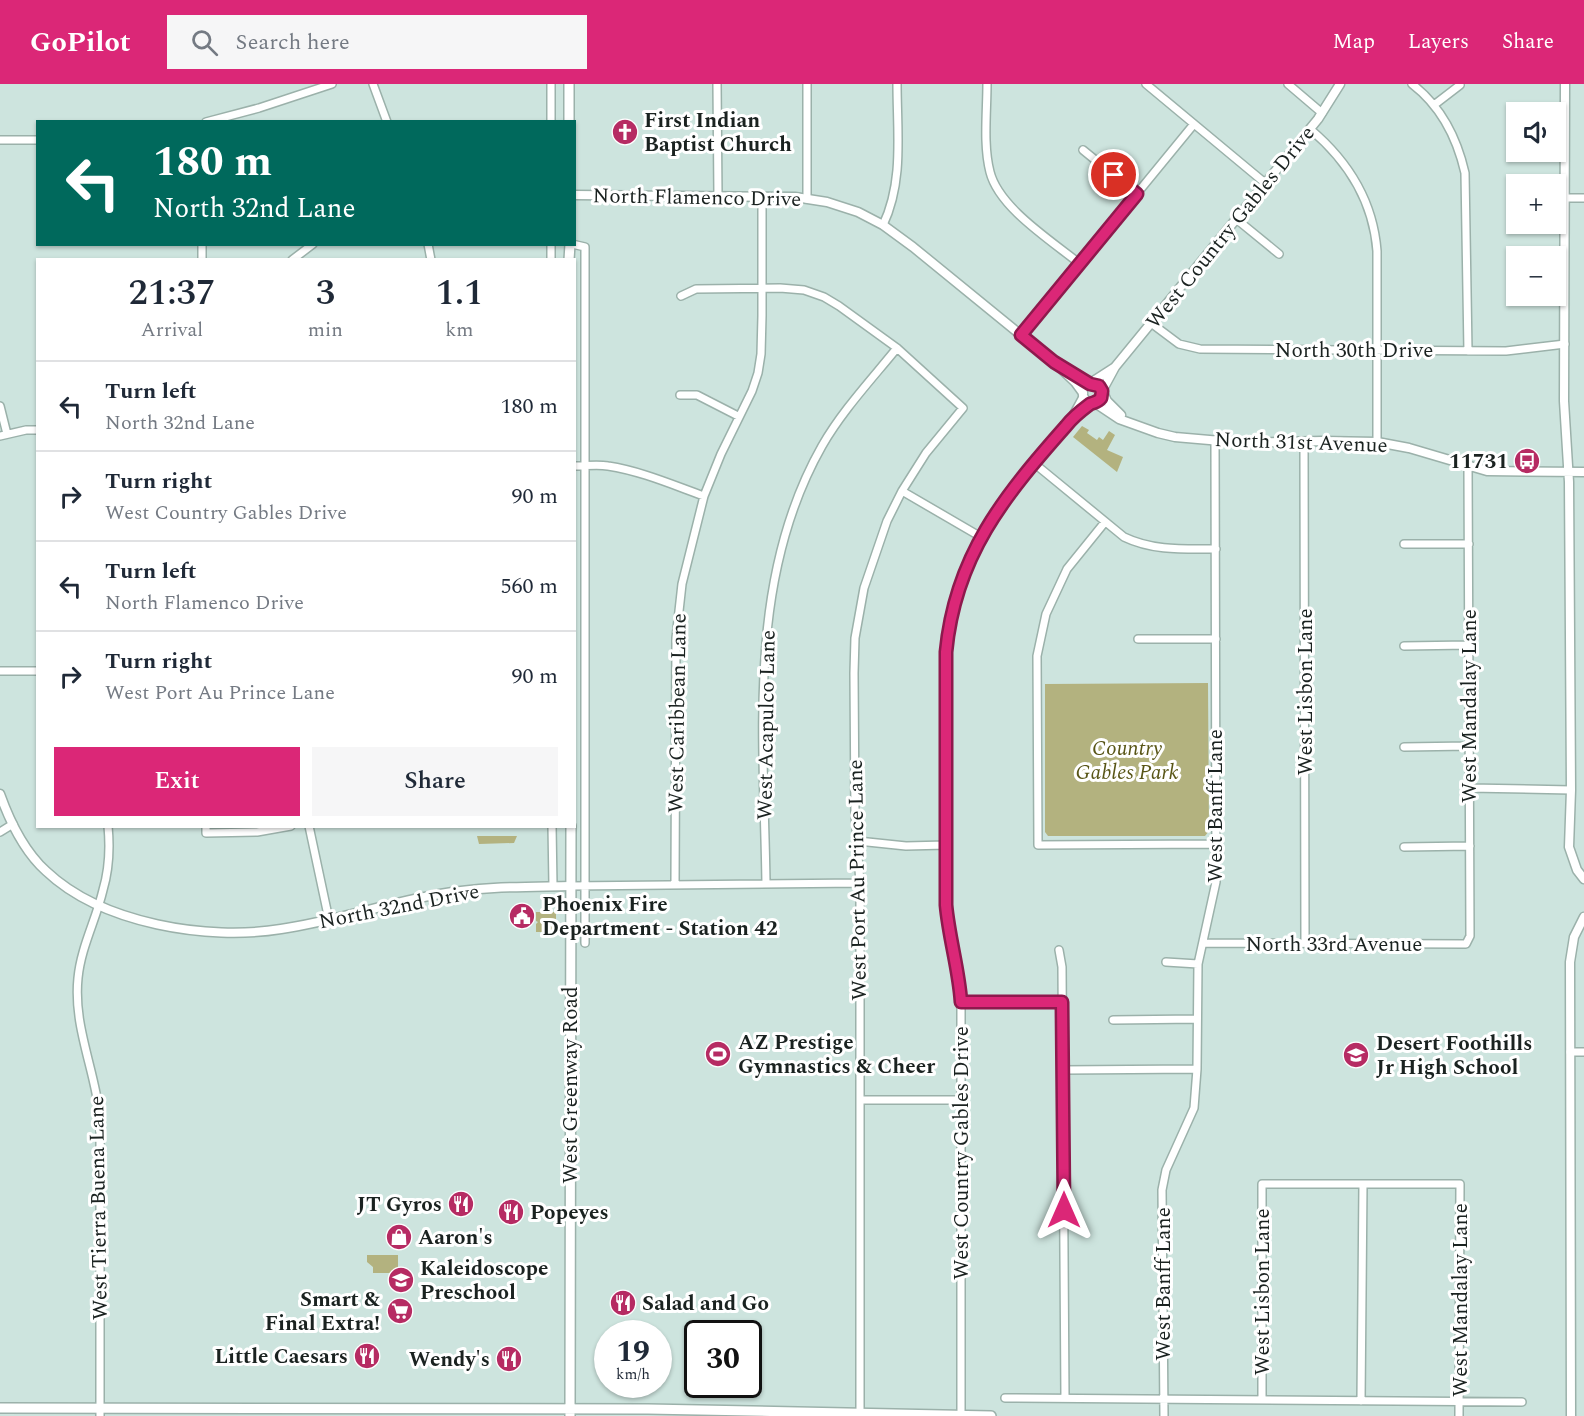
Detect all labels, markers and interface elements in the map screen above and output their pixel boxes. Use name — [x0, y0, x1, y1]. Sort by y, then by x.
search box — [167, 15, 587, 69]
text: GoPilot — [30, 21, 131, 64]
icon: search — [188, 26, 221, 59]
text: Search here — [236, 26, 350, 59]
text: Map — [1333, 26, 1375, 58]
text: Layers — [1408, 26, 1469, 58]
text: Share — [1502, 26, 1554, 58]
map controls — [1506, 102, 1566, 306]
button: sound — [1506, 102, 1566, 162]
place label: First Indian Baptist Church — [644, 105, 792, 161]
church icon: First Indian Baptist Church — [610, 117, 640, 147]
street label: West Country Gables Drive — [1138, 119, 1323, 336]
text: 180 m — [153, 131, 272, 194]
icon: left — [54, 144, 132, 222]
pin — [1088, 149, 1139, 200]
icon: arrive — [1097, 158, 1130, 191]
button: + — [1506, 174, 1566, 234]
street label: North Flamenco Drive — [592, 180, 802, 216]
text: North 32nd Lane — [153, 188, 356, 230]
button: − — [1506, 246, 1566, 306]
text: 21:37 — [129, 266, 215, 321]
text: 3 — [316, 266, 335, 321]
text: 1.1 — [435, 266, 483, 321]
text: Arrival — [141, 315, 203, 345]
text: min — [308, 315, 343, 345]
text: km — [445, 315, 474, 345]
street label: North 30th Drive — [1275, 335, 1433, 367]
text: Turn left — [105, 375, 197, 408]
icon: left — [54, 390, 87, 423]
text: 180 m — [501, 390, 558, 423]
text: North 32nd Lane — [105, 408, 255, 438]
street label: North 31st Avenue — [1214, 424, 1388, 462]
place label: 11731 — [1449, 446, 1508, 478]
bus stop icon: 11731 — [1512, 446, 1542, 476]
text: Turn right — [105, 465, 212, 498]
icon: right — [54, 480, 87, 513]
text: 90 m — [512, 480, 558, 513]
text: West Country Gables Drive — [105, 498, 347, 528]
text: Turn left — [105, 555, 197, 588]
icon: left — [54, 570, 87, 603]
text: 560 m — [501, 570, 558, 603]
text: North Flamenco Drive — [105, 588, 304, 618]
street label: West Lisbon Lane — [1290, 608, 1322, 776]
street label: West Mandalay Lane — [1454, 609, 1486, 803]
street label: West Caribbean Lane — [660, 613, 696, 813]
street label: West Acapulco Lane — [749, 630, 785, 820]
text: Turn right — [105, 645, 212, 678]
icon: right — [54, 660, 87, 693]
text: 90 m — [512, 660, 558, 693]
text: West Port Au Prince Lane — [105, 678, 335, 708]
street label: West Banff Lane — [1200, 729, 1232, 883]
park label: Country Gables Park — [1075, 733, 1179, 789]
button: Exit — [54, 747, 300, 816]
button: Share — [312, 747, 558, 816]
street label: West Port Au Prince Lane — [840, 759, 876, 1001]
street label: North 32nd Drive — [316, 876, 482, 938]
place label: Phoenix Fire Department - Station 42 — [542, 889, 778, 945]
public building icon: Phoenix Fire Department - Station 42 — [507, 901, 537, 931]
street label: North 33rd Avenue — [1245, 929, 1423, 961]
street label: West Greenway Road — [555, 986, 587, 1184]
street label: West Country Gables Drive — [946, 1026, 978, 1280]
place label: AZ Prestige Gymnastics & Cheer — [738, 1027, 935, 1083]
place label: Desert Foothills Jr High School — [1376, 1028, 1532, 1084]
sports icon: AZ Prestige Gymnastics & Cheer — [703, 1039, 733, 1069]
school or university icon: Desert Foothills Jr High School — [1341, 1040, 1371, 1070]
street label: West Tierra Buena Lane — [81, 1095, 117, 1321]
position arrow — [1032, 1178, 1096, 1242]
place label: JT Gyros — [357, 1189, 442, 1221]
restaurant icon: JT Gyros — [446, 1189, 476, 1219]
restaurant icon: Popeyes — [496, 1197, 526, 1227]
place label: Popeyes — [530, 1197, 609, 1229]
street label: West Mandalay Lane — [1445, 1203, 1477, 1397]
street label: West Banff Lane — [1148, 1207, 1180, 1361]
street label: West Lisbon Lane — [1247, 1208, 1279, 1376]
shop icon: Aaron's — [384, 1222, 414, 1252]
place label: Aaron's — [418, 1222, 493, 1254]
place label: Kaleidoscope Preschool — [420, 1253, 549, 1309]
school or university icon: Kaleidoscope Preschool — [386, 1265, 416, 1295]
place label: Smart & Final Extra! — [265, 1284, 380, 1340]
restaurant icon: Salad and Go — [608, 1288, 638, 1318]
place label: Salad and Go — [642, 1288, 769, 1320]
supermarket icon: Smart & Final Extra! — [385, 1296, 415, 1326]
speed limit sign: 30 — [684, 1320, 762, 1398]
text: 19 — [616, 1329, 650, 1375]
place label: Little Caesars — [214, 1341, 348, 1373]
restaurant icon: Little Caesars — [352, 1341, 382, 1371]
place label: Wendy's — [409, 1344, 490, 1376]
restaurant icon: Wendy's — [494, 1344, 524, 1374]
text: km/h — [616, 1363, 650, 1386]

